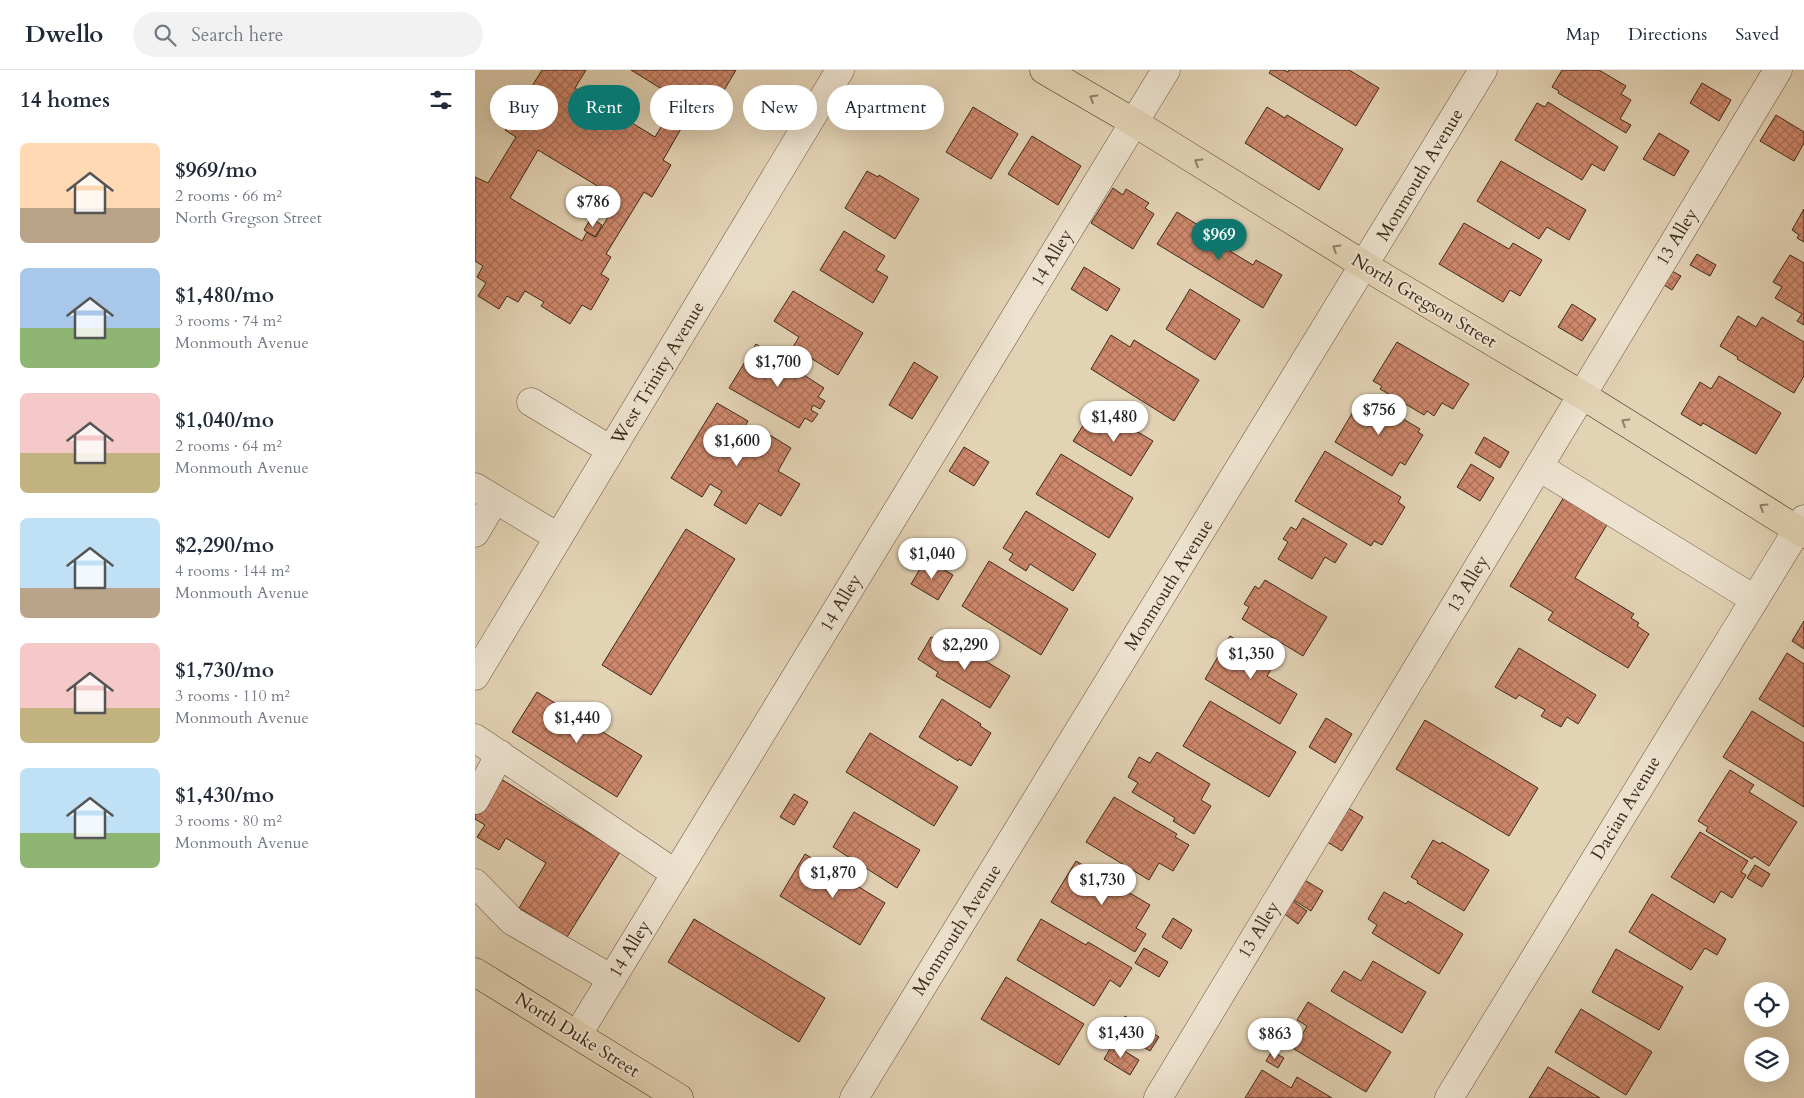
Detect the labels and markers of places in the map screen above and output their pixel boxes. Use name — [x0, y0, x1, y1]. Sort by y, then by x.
pin: $786 — [563, 186, 623, 228]
pin: $969 — [1189, 218, 1249, 261]
pin: $1,700 — [737, 346, 819, 388]
pin: $756 — [1349, 394, 1409, 436]
pin: $1,480 — [1073, 400, 1155, 443]
pin: $1,600 — [696, 424, 778, 467]
pin: $1,040 — [891, 538, 973, 580]
pin: $2,290 — [924, 628, 1006, 671]
pin: $1,350 — [1210, 638, 1292, 680]
pin: $1,440 — [536, 702, 618, 744]
pin: $1,870 — [792, 856, 874, 899]
pin: $1,730 — [1061, 864, 1143, 906]
pin: $1,430 — [1080, 1016, 1162, 1059]
pin: $863 — [1245, 1018, 1305, 1060]

